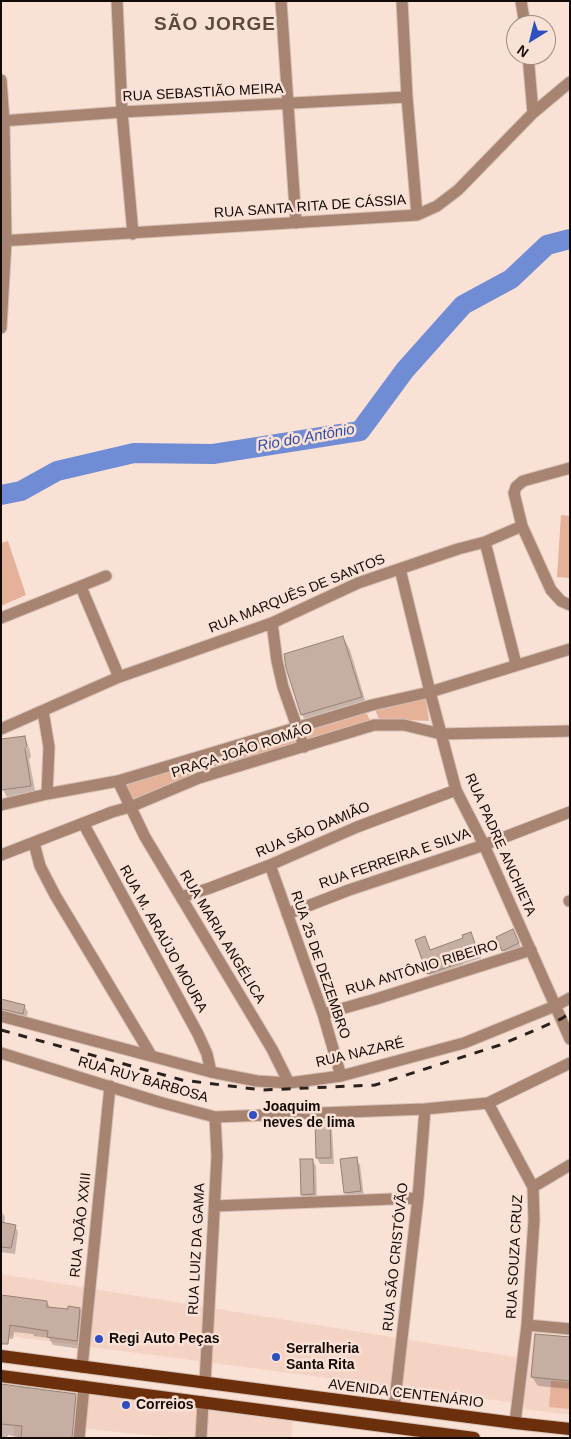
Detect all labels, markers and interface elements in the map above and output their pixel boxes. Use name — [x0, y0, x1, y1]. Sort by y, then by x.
district label: SÃO JORGE — [153, 14, 277, 36]
north arrow — [506, 15, 556, 65]
text: N — [514, 42, 532, 61]
street label: RUA SEBASTIÃO MEIRA — [122, 80, 284, 106]
street label: RUA SANTA RITA DE CÁSSIA — [213, 192, 407, 222]
water label: Rio do Antônio — [256, 421, 356, 455]
street label: RUA MARQUÊS DE SANTOS — [206, 551, 388, 637]
street label: PRAÇA JOÃO ROMÃO — [169, 720, 315, 782]
street label: RUA PADRE ANCHIETA — [461, 771, 539, 919]
street label: RUA SÃO DAMIÃO — [254, 798, 372, 862]
street label: RUA FERREIRA E SILVA — [317, 825, 473, 893]
street label: RUA M. ARAÚJO MOURA — [115, 862, 211, 1016]
street label: RUA MARIA ANGÉLICA — [176, 867, 268, 1007]
street label: RUA 25 DE DEZEMBRO — [287, 889, 353, 1041]
street label: RUA ANTÔNIO RIBEIRO — [344, 937, 500, 999]
street label: RUA NAZARÉ — [314, 1035, 406, 1071]
street label: RUA RUY BARBOSA — [76, 1053, 210, 1107]
place label: Joaquim neves de lima — [263, 1099, 355, 1132]
marker: Joaquim neves de lima — [247, 1109, 259, 1121]
street label: RUA JOÃO XXIII — [67, 1172, 95, 1278]
street label: RUA SÃO CRISTÓVÃO — [380, 1182, 412, 1332]
street label: RUA LUIZ DA GAMA — [185, 1183, 209, 1315]
street label: RUA SOUZA CRUZ — [503, 1194, 527, 1320]
place label: Regi Auto Peças — [109, 1331, 219, 1347]
marker: Regi Auto Peças — [93, 1333, 105, 1345]
place label: Serralheria Santa Rita — [286, 1341, 359, 1374]
marker: Serralheria Santa Rita — [270, 1351, 282, 1363]
street label: AVENIDA CENTENÁRIO — [328, 1376, 484, 1412]
place label: Correios — [136, 1397, 194, 1413]
marker: Correios — [120, 1399, 132, 1411]

